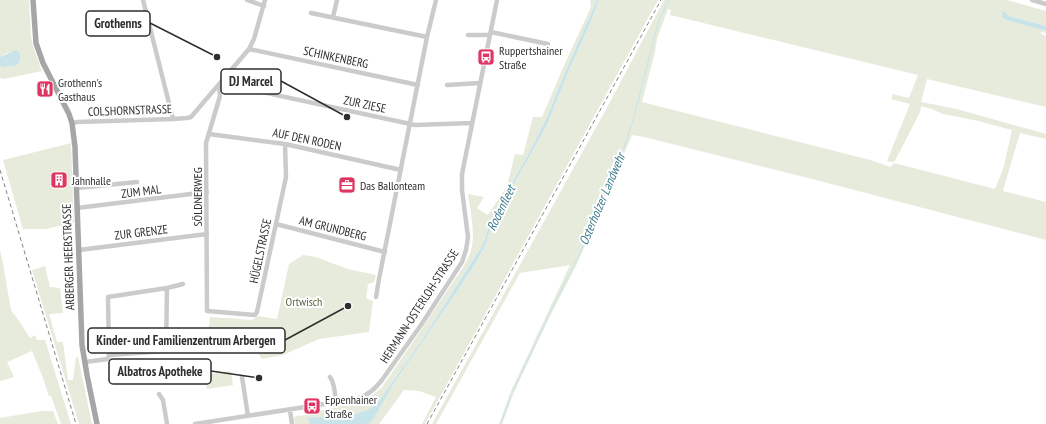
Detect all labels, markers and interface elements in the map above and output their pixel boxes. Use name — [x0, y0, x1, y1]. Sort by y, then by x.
callout: Grothenns — [86, 11, 150, 36]
text: Grothenns — [94, 15, 142, 32]
street label: SCHINKENBERG — [302, 43, 370, 71]
place label: Ruppertshainer Straße — [499, 43, 563, 72]
bus stop icon: Ruppertshainer Straße — [476, 47, 496, 67]
callout: DJ Marcel — [221, 69, 281, 94]
text: DJ Marcel — [229, 73, 274, 90]
place label: Grothenn's Gasthaus — [58, 75, 102, 104]
restaurant icon: Grothenn's Gasthaus — [35, 79, 55, 99]
street label: ZUR ZIESE — [342, 92, 388, 116]
street label: COLSHORNSTRASSE — [88, 101, 172, 119]
street label: AUF DEN RODEN — [271, 124, 343, 154]
water label: Osterholzer Landwehr — [575, 148, 630, 248]
street label: SÖLDNERWEG — [190, 167, 205, 227]
building icon: Jahnhalle — [49, 170, 69, 190]
place label: Jahnhalle — [71, 173, 111, 188]
office icon: Das Ballonteam — [337, 175, 357, 195]
place label: Das Ballonteam — [360, 178, 425, 193]
street label: ZUM MAL — [120, 181, 162, 201]
water label: Rodenfleet — [483, 181, 520, 233]
street label: ARBERGER HEERSTRASSE — [59, 203, 77, 311]
street label: AM GRUNDBERG — [298, 212, 368, 244]
street label: HÜGELSTRASSE — [246, 217, 274, 285]
street label: ZUR GRENZE — [114, 221, 168, 243]
street label: HERMANN-OSTERLOH-STRASSE — [377, 246, 461, 366]
park label: Ortwisch — [286, 294, 322, 309]
callout: Kinder- und Familienzentrum Arbergen — [88, 328, 285, 353]
text: Kinder- und Familienzentrum Arbergen — [96, 332, 276, 349]
callout: Albatros Apotheke — [109, 359, 211, 384]
text: Albatros Apotheke — [116, 363, 203, 380]
place label: Eppenhainer Straße — [325, 392, 378, 421]
bus stop icon: Eppenhainer Straße — [302, 396, 322, 416]

